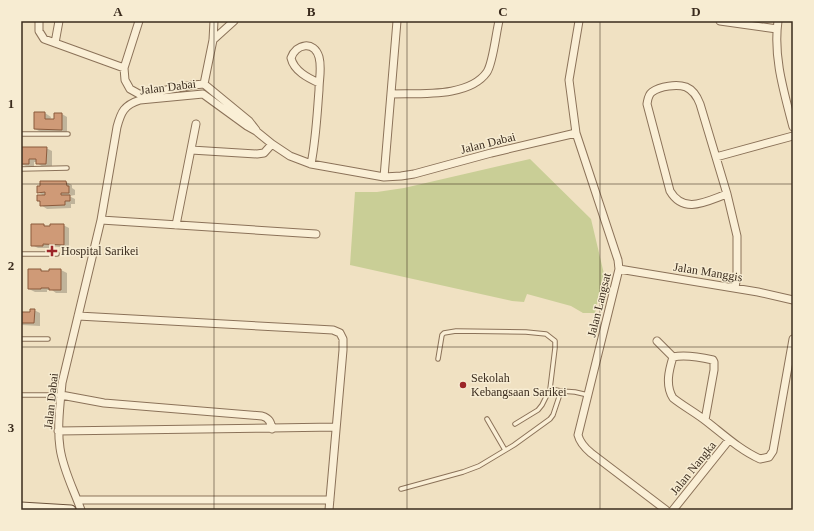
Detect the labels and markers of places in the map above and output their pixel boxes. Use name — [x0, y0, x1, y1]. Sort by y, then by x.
place label: Hospital Sarikei — [61, 244, 139, 258]
marker: Hospital Sarikei — [46, 245, 58, 257]
place label: Sekolah Kebangsaan Sarikei — [471, 371, 567, 399]
marker: Sekolah Kebangsaan Sarikei — [458, 380, 468, 390]

